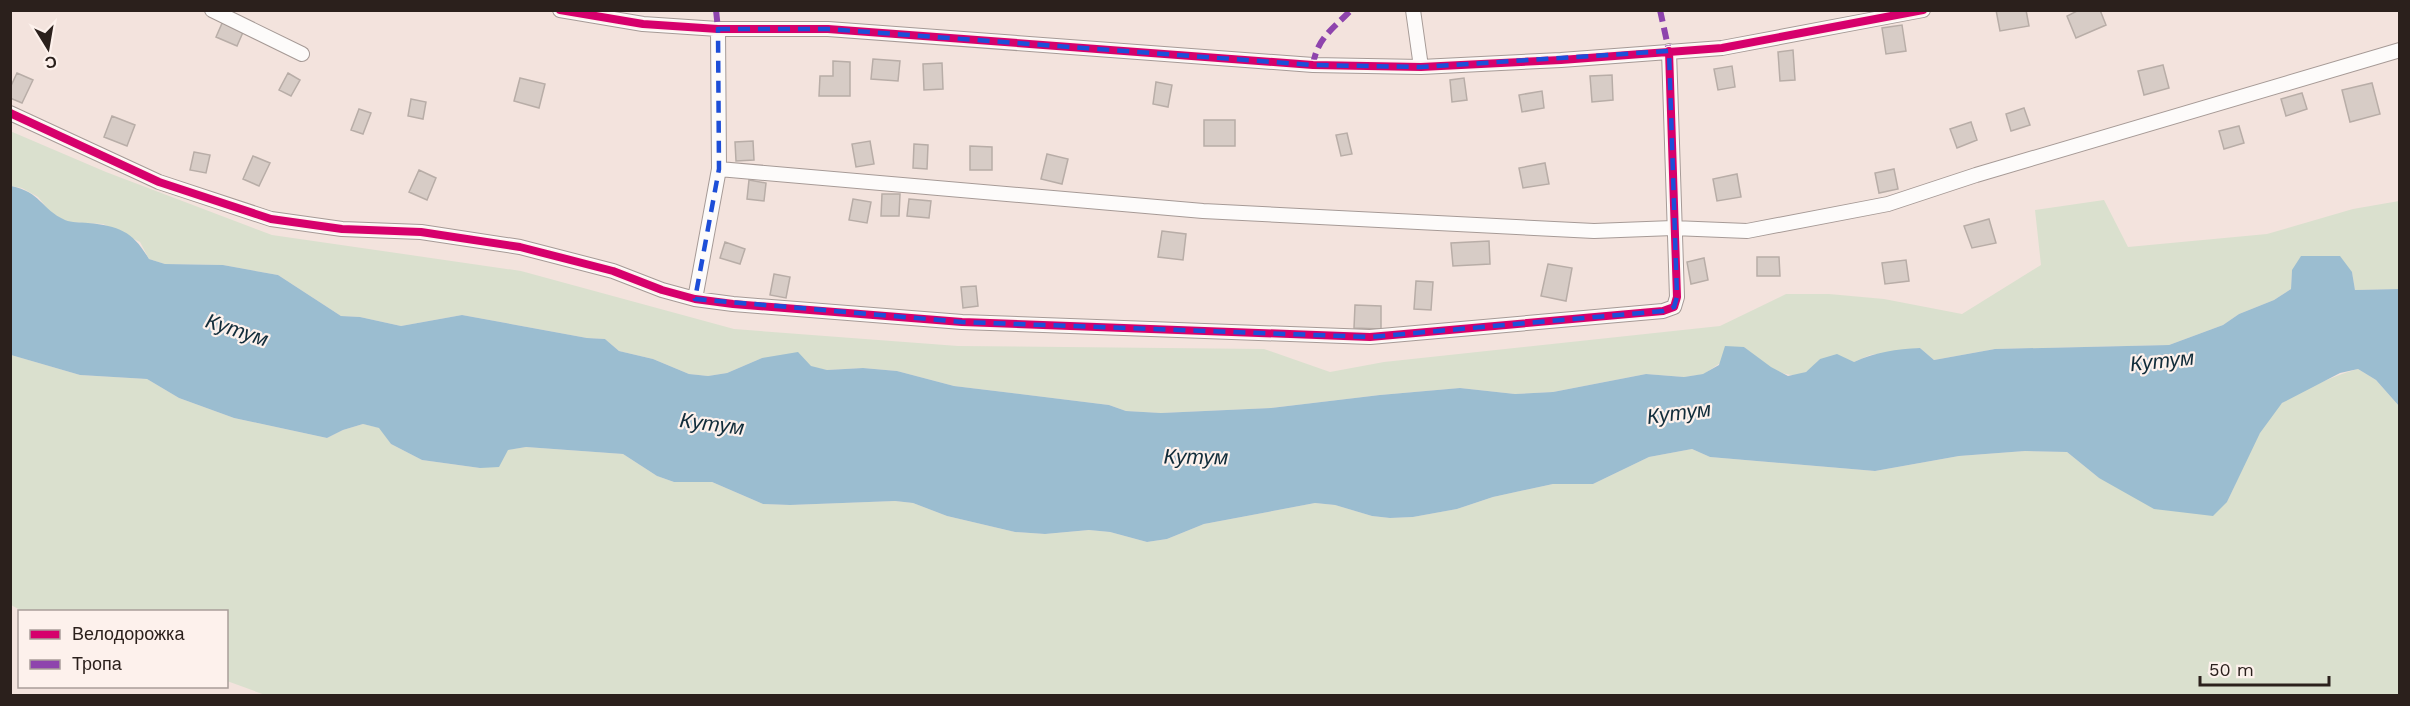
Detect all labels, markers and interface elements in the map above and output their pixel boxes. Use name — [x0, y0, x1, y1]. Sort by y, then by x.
north arrow — [18, 18, 78, 78]
text: С — [43, 52, 58, 73]
water label: Кутум — [203, 308, 272, 351]
water label: Кутум — [2129, 345, 2195, 376]
water label: Кутум — [1645, 396, 1713, 429]
water label: Кутум — [678, 407, 746, 440]
water label: Кутум — [1164, 443, 1229, 470]
legend — [18, 610, 228, 688]
text: Велодорожка — [72, 623, 185, 644]
scale bar — [2200, 649, 2329, 687]
text: Тропа — [72, 653, 123, 674]
text: 50 m — [2209, 659, 2254, 680]

